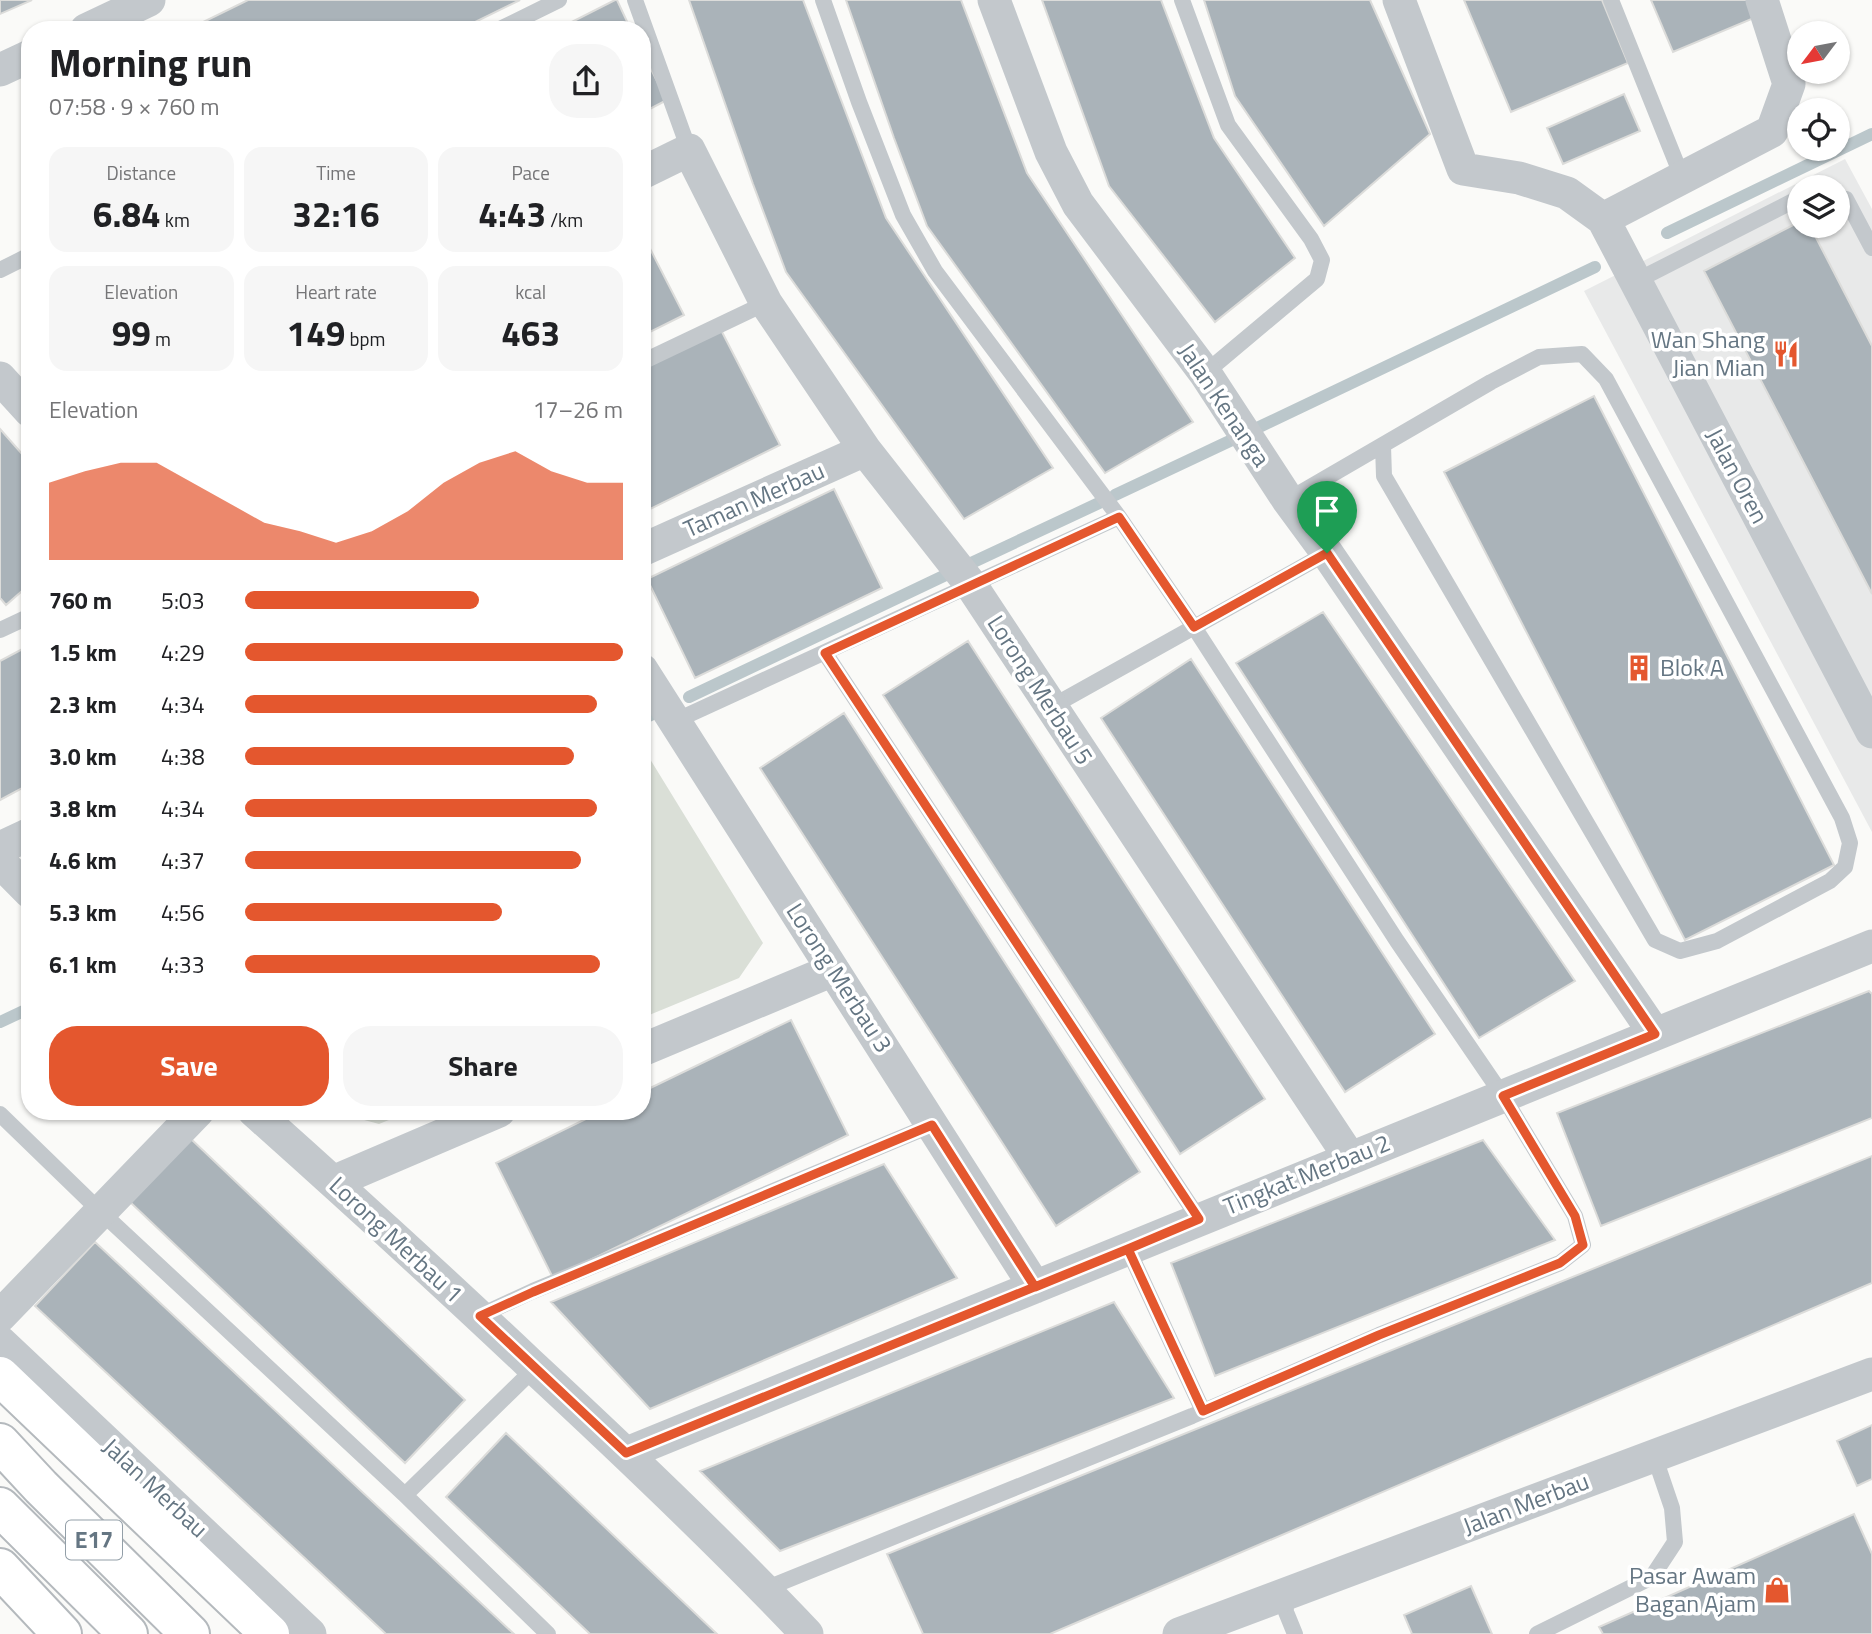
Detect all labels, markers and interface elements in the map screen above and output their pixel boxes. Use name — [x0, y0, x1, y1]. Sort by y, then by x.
north arrow — [1787, 21, 1850, 84]
map controls — [1787, 21, 1850, 238]
text: Morning run — [49, 34, 252, 92]
button: share — [549, 44, 623, 118]
text: 07:58 · 9 × 760 m — [49, 89, 219, 124]
button: locate — [1787, 98, 1850, 161]
text: Distance — [107, 158, 176, 187]
text: Time — [316, 158, 356, 187]
text: Pace — [511, 158, 550, 187]
button: layers — [1787, 175, 1850, 238]
text: 6.84 — [93, 187, 161, 241]
text: 32:16 — [292, 187, 380, 241]
text: 4:43 — [478, 187, 546, 241]
text: km — [161, 205, 190, 234]
text: /km — [546, 205, 583, 234]
text: Elevation — [104, 277, 178, 306]
text: Heart rate — [295, 277, 377, 306]
text: kcal — [515, 277, 546, 306]
text: 99 — [112, 306, 151, 360]
text: 149 — [287, 306, 345, 360]
text: 463 — [501, 306, 560, 360]
place label: Wan Shang Jian Mian — [1651, 321, 1765, 385]
text: m — [151, 324, 171, 353]
text: bpm — [345, 324, 385, 353]
street label: Jalan Kenanga — [1170, 335, 1280, 473]
restaurant icon: Wan Shang Jian Mian — [1771, 339, 1801, 369]
text: Elevation — [49, 392, 138, 427]
text: 17–26 m — [533, 392, 623, 427]
street label: Jalan Oren — [1698, 421, 1778, 530]
street label: Taman Merbau — [677, 452, 830, 546]
pin — [1297, 481, 1357, 553]
icon: arrive — [1308, 492, 1346, 530]
text: 760 m — [49, 583, 112, 618]
text: 5:03 — [161, 583, 205, 618]
street label: Lorong Merbau 5 — [979, 608, 1103, 771]
text: 1.5 km — [49, 635, 117, 670]
text: 4:29 — [161, 635, 205, 670]
place label: Blok A — [1660, 649, 1724, 685]
building icon: Blok A — [1624, 653, 1654, 683]
text: 2.3 km — [49, 687, 117, 722]
text: 4:34 — [161, 687, 205, 722]
text: 3.0 km — [49, 739, 117, 774]
text: 4:38 — [161, 739, 205, 774]
text: 3.8 km — [49, 791, 117, 826]
text: 4:34 — [161, 791, 205, 826]
text: 4.6 km — [49, 843, 117, 878]
text: 4:37 — [161, 843, 205, 878]
text: 5.3 km — [49, 895, 117, 930]
text: 4:56 — [161, 895, 205, 930]
street label: Lorong Merbau 3 — [778, 896, 902, 1059]
text: 6.1 km — [49, 947, 117, 982]
text: 4:33 — [161, 947, 205, 982]
button: Save — [49, 1026, 329, 1106]
button: Share — [343, 1026, 623, 1106]
street label: Tingkat Merbau 2 — [1218, 1124, 1395, 1224]
street label: Lorong Merbau 1 — [322, 1167, 472, 1311]
street label: Jalan Merbau — [95, 1429, 216, 1546]
street label: Jalan Merbau — [1457, 1463, 1594, 1544]
road number: E17 — [66, 1520, 122, 1560]
place label: Pasar Awam Bagan Ajam — [1629, 1557, 1756, 1621]
shop icon: Pasar Awam Bagan Ajam — [1762, 1575, 1792, 1605]

